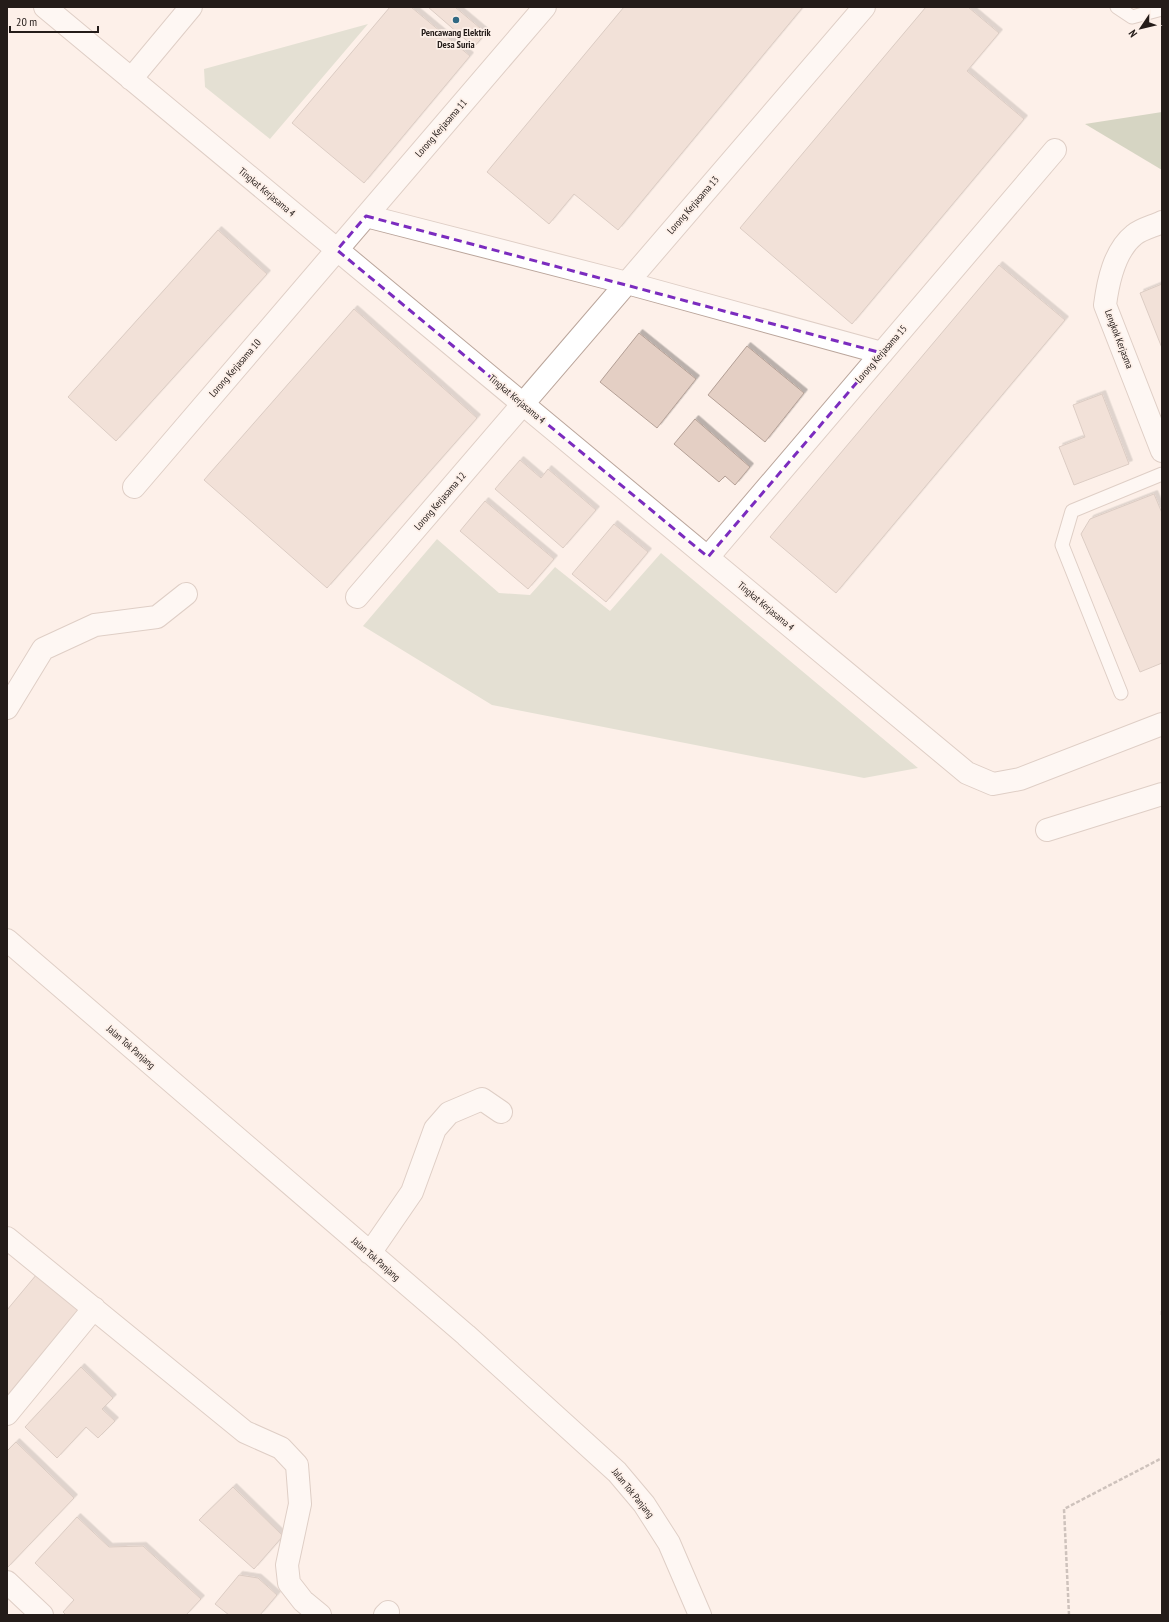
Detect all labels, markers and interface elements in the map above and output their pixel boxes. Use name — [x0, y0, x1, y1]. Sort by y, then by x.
scale bar — [10, 8, 98, 34]
north arrow — [1121, 8, 1161, 48]
text: 20 m — [16, 14, 37, 29]
marker: Pencawang Elektrik Desa Suria — [451, 15, 461, 25]
place label: Pencawang Elektrik Desa Suria — [421, 26, 492, 51]
text: N — [1125, 27, 1140, 40]
street label: Lorong Kerjasama 11 — [412, 96, 470, 160]
street label: Tingkat Kerjasama 4 — [236, 164, 298, 220]
street label: Lorong Kerjasama 13 — [664, 173, 722, 237]
street label: Lengkok Kerjasma — [1102, 308, 1136, 370]
street label: Lorong Kerjasama 15 — [852, 322, 910, 386]
street label: Lorong Kerjasama 10 — [206, 336, 264, 400]
street label: Tingkat Kerjasama 4 — [486, 371, 548, 427]
street label: Lorong Kerjasama 12 — [411, 469, 469, 533]
street label: Tingkat Kerjasama 4 — [735, 578, 797, 634]
street label: Jalan Tok Panjang — [103, 1022, 158, 1072]
street label: Jalan Tok Panjang — [348, 1234, 403, 1284]
street label: Jalan Tok Panjang — [608, 1465, 657, 1520]

